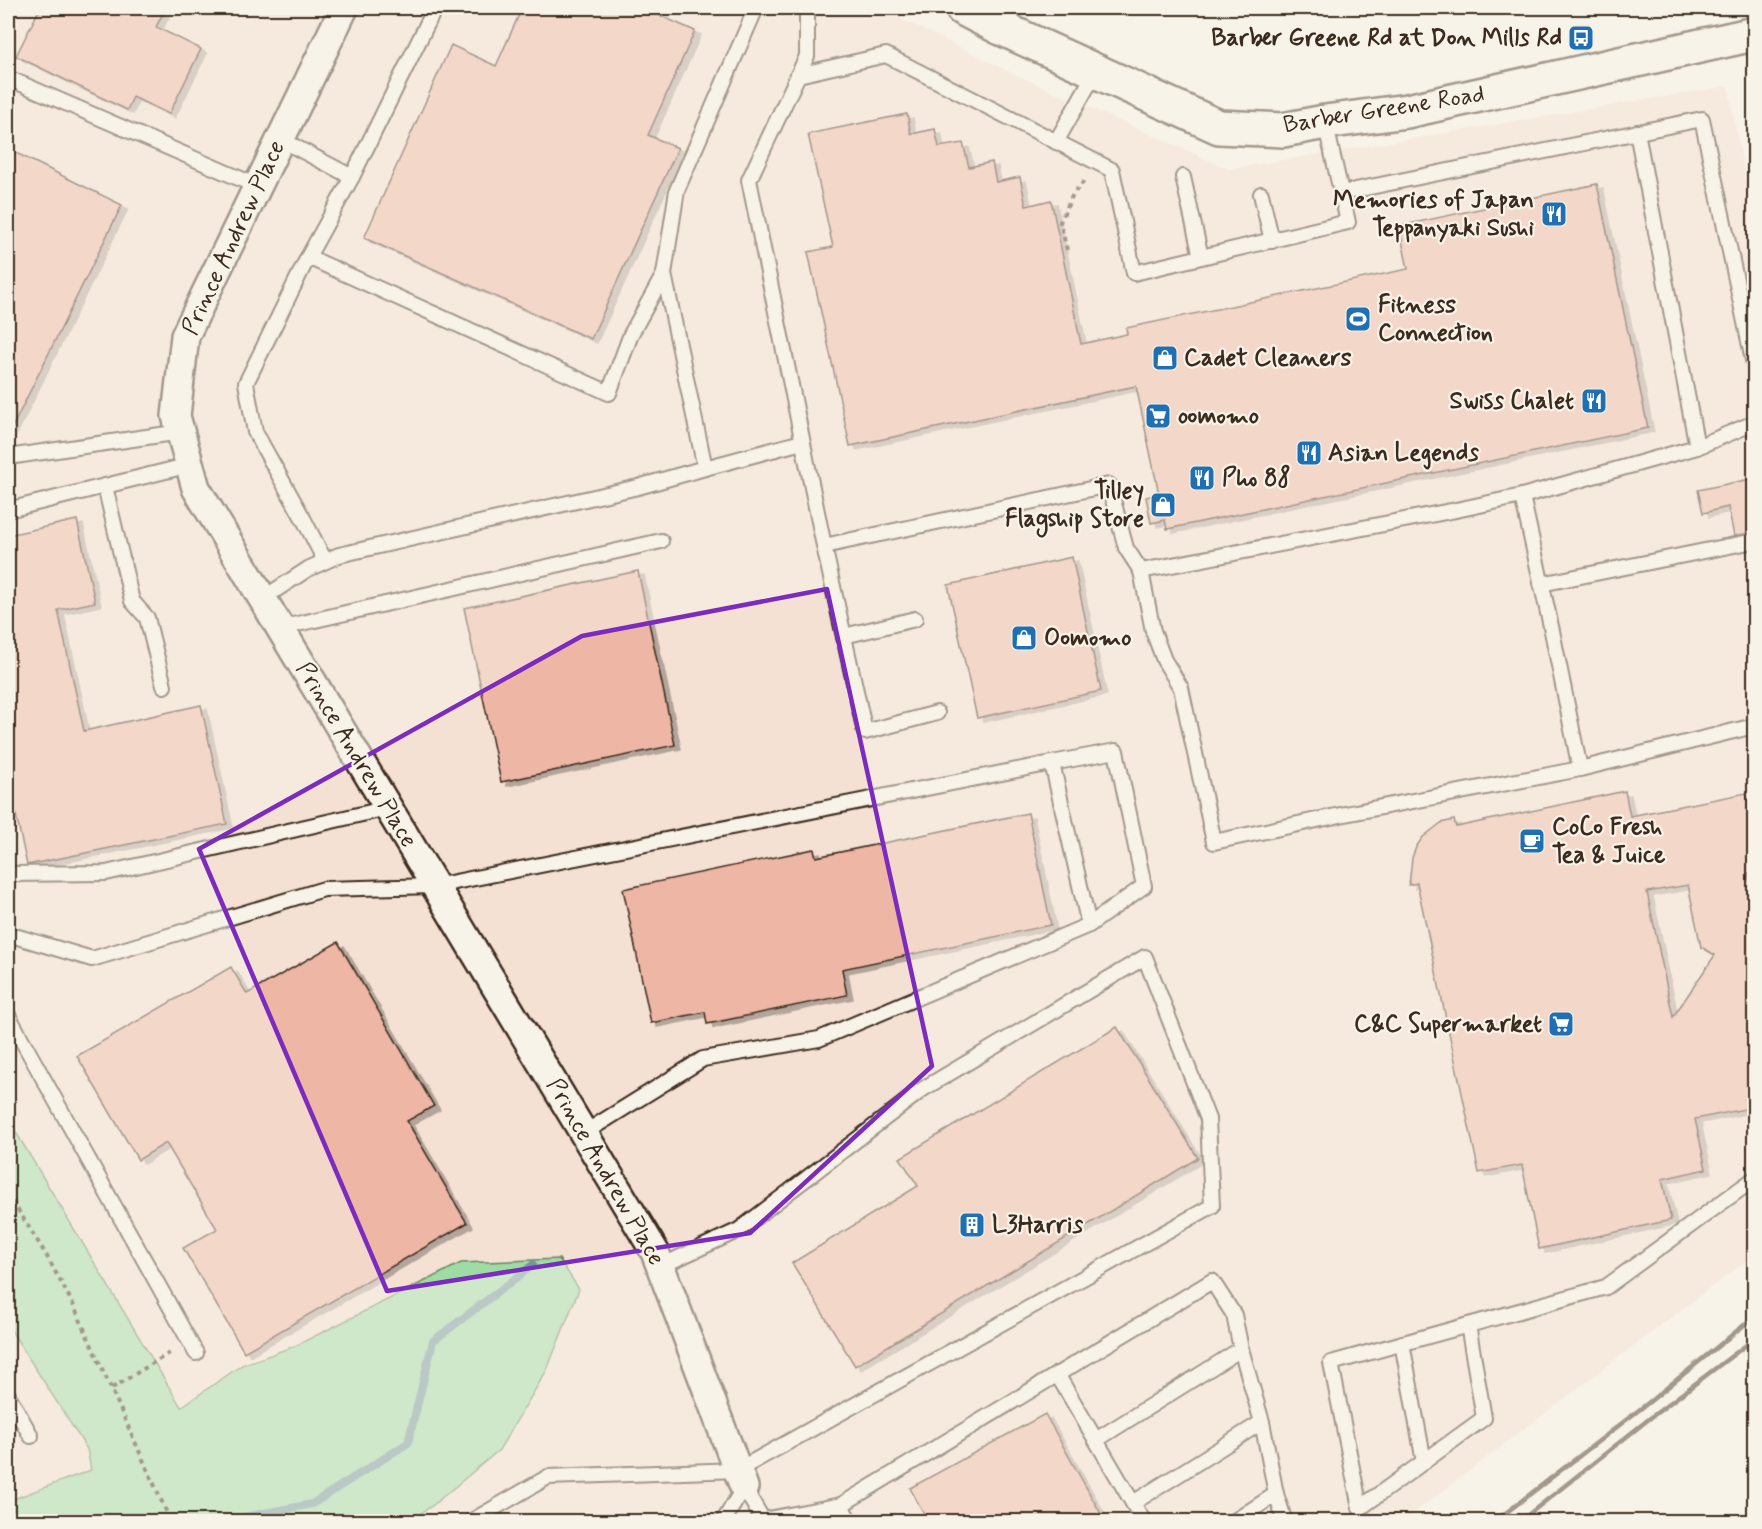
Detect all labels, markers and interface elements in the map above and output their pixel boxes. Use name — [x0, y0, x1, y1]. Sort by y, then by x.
place label: Barber Greene Rd at Don Mills Rd — [1211, 23, 1562, 54]
bus stop icon: Barber Greene Rd at Don Mills Rd — [1566, 23, 1596, 53]
street label: Barber Greene Road — [1281, 79, 1487, 141]
street label: Prince Andrew Place — [175, 136, 293, 340]
place label: Memories of Japan Teppanyaki Sushi — [1333, 185, 1535, 244]
restaurant icon: Memories of Japan Teppanyaki Sushi — [1539, 199, 1569, 229]
place label: Fitness Connection — [1378, 290, 1493, 349]
sports icon: Fitness Connection — [1343, 304, 1373, 334]
shop icon: Cadet Cleaners — [1150, 343, 1180, 373]
place label: Cadet Cleaners — [1184, 343, 1352, 374]
place label: Swiss Chalet — [1449, 386, 1574, 417]
restaurant icon: Swiss Chalet — [1579, 386, 1609, 416]
supermarket icon: oomomo — [1143, 401, 1173, 431]
place label: oomomo — [1178, 401, 1259, 432]
restaurant icon: Asian Legends — [1294, 438, 1324, 468]
place label: Asian Legends — [1328, 438, 1479, 470]
restaurant icon: Pho 88 — [1187, 463, 1217, 493]
place label: Pho 88 — [1222, 463, 1291, 494]
place label: Tilley Flagship Store — [1005, 476, 1144, 538]
shop icon: Tilley Flagship Store — [1148, 490, 1178, 520]
shop icon: Oomomo — [1009, 623, 1039, 653]
place label: Oomomo — [1044, 623, 1131, 654]
street label: Prince Andrew Place — [288, 656, 424, 854]
place label: CoCo Fresh Tea & Juice — [1552, 812, 1666, 871]
cafe icon: CoCo Fresh Tea & Juice — [1517, 826, 1547, 856]
place label: C&C Supermarket — [1354, 1009, 1542, 1040]
supermarket icon: C&C Supermarket — [1546, 1009, 1576, 1039]
street label: Prince Andrew Place — [539, 1073, 671, 1271]
building icon: L3Harris — [957, 1210, 987, 1240]
place label: L3Harris — [992, 1210, 1083, 1241]

